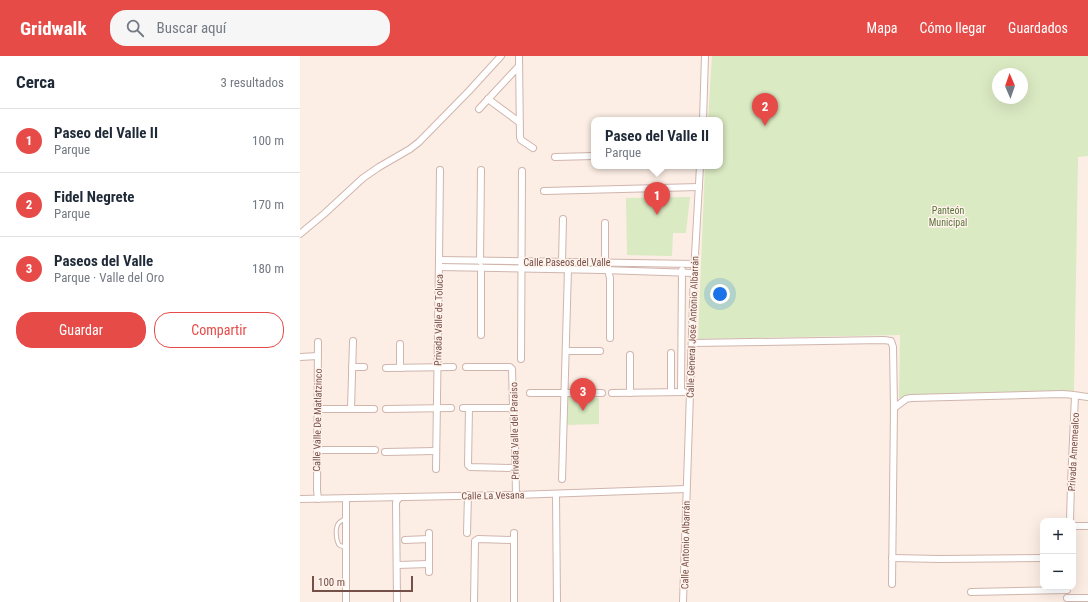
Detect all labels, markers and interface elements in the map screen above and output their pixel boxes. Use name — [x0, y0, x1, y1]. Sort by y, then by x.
search box — [110, 10, 390, 46]
text: Gridwalk — [20, 17, 86, 40]
icon: search — [124, 17, 146, 39]
text: Buscar aquí — [156, 19, 226, 37]
text: Mapa — [867, 20, 898, 36]
text: Cómo llegar — [920, 20, 986, 36]
text: Guardados — [1008, 20, 1068, 36]
north arrow — [992, 68, 1028, 104]
text: Cerca — [16, 72, 55, 92]
text: 3 resultados — [220, 75, 284, 90]
pin: 2 — [752, 93, 778, 126]
popup — [591, 117, 723, 169]
text: Paseo del Valle II — [54, 124, 158, 142]
text: Paseo del Valle II — [605, 127, 709, 145]
text: 1 — [26, 133, 32, 148]
text: 100 m — [252, 133, 284, 148]
text: Parque — [54, 142, 90, 157]
text: Parque — [605, 145, 641, 160]
pin: 1 — [644, 182, 670, 215]
text: Fidel Negrete — [54, 188, 134, 206]
text: 2 — [26, 197, 32, 212]
text: 170 m — [252, 197, 284, 212]
park label: Panteón Municipal — [929, 205, 967, 228]
text: Parque — [54, 206, 90, 221]
text: Paseos del Valle — [54, 252, 153, 270]
street label: Calle General José Antonio Albarrán — [685, 256, 700, 398]
street label: Calle Paseos del Valle — [523, 257, 611, 268]
text: 3 — [26, 261, 32, 276]
text: 180 m — [252, 261, 284, 276]
text: Parque · Valle del Oro — [54, 270, 164, 285]
street label: Privada Valle de Toluca — [432, 274, 445, 366]
your location — [710, 284, 730, 304]
button: Guardar — [16, 312, 146, 348]
button: Compartir — [154, 312, 284, 348]
street label: Calle Valle De Matlatzinco — [311, 368, 324, 472]
pin: 3 — [570, 378, 596, 411]
street label: Privada Valle del Paraíso — [508, 382, 521, 480]
street label: Privada Amemealco — [1066, 412, 1081, 492]
street label: Calle La Vesana — [461, 489, 525, 502]
street label: Calle Antonio Albarrán — [679, 501, 692, 589]
map controls — [1040, 518, 1076, 590]
button: + — [1040, 518, 1076, 554]
button: − — [1040, 554, 1076, 590]
scale bar — [312, 574, 413, 593]
text: 100 m — [318, 576, 345, 589]

